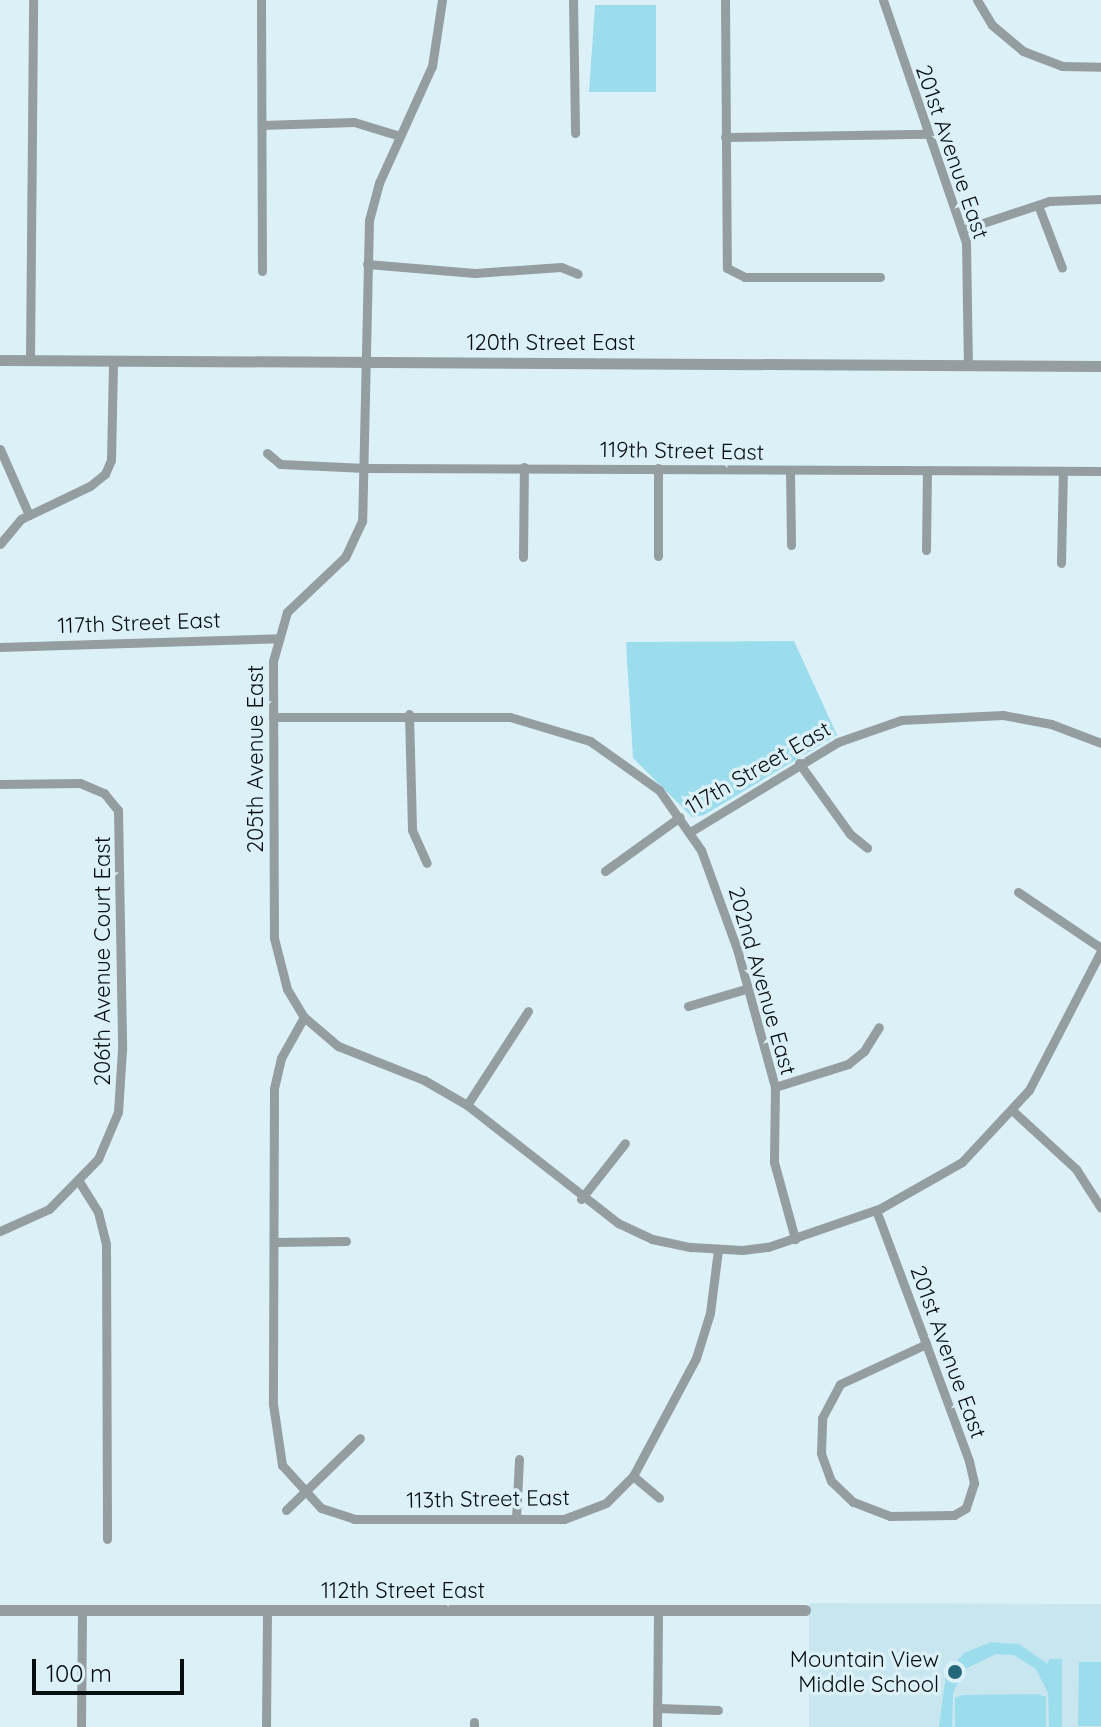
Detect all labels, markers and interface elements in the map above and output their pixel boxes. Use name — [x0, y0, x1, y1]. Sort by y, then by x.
street label: 201st Avenue East — [910, 62, 994, 242]
street label: 120th Street East — [466, 330, 636, 356]
street label: 119th Street East — [600, 436, 764, 466]
street label: 117th Street East — [57, 607, 221, 639]
street label: 205th Avenue East — [243, 665, 269, 853]
street label: 117th Street East — [681, 716, 835, 820]
street label: 206th Avenue Court East — [90, 836, 116, 1086]
street label: 202nd Avenue East — [723, 884, 801, 1078]
street label: 201st Avenue East — [904, 1262, 992, 1442]
street label: 113th Street East — [406, 1484, 570, 1514]
street label: 112th Street East — [321, 1578, 485, 1604]
scale bar — [36, 1643, 188, 1693]
place label: Mountain View Middle School — [790, 1646, 939, 1698]
text: 100 m — [46, 1658, 112, 1688]
marker: Mountain View Middle School — [946, 1663, 964, 1681]

